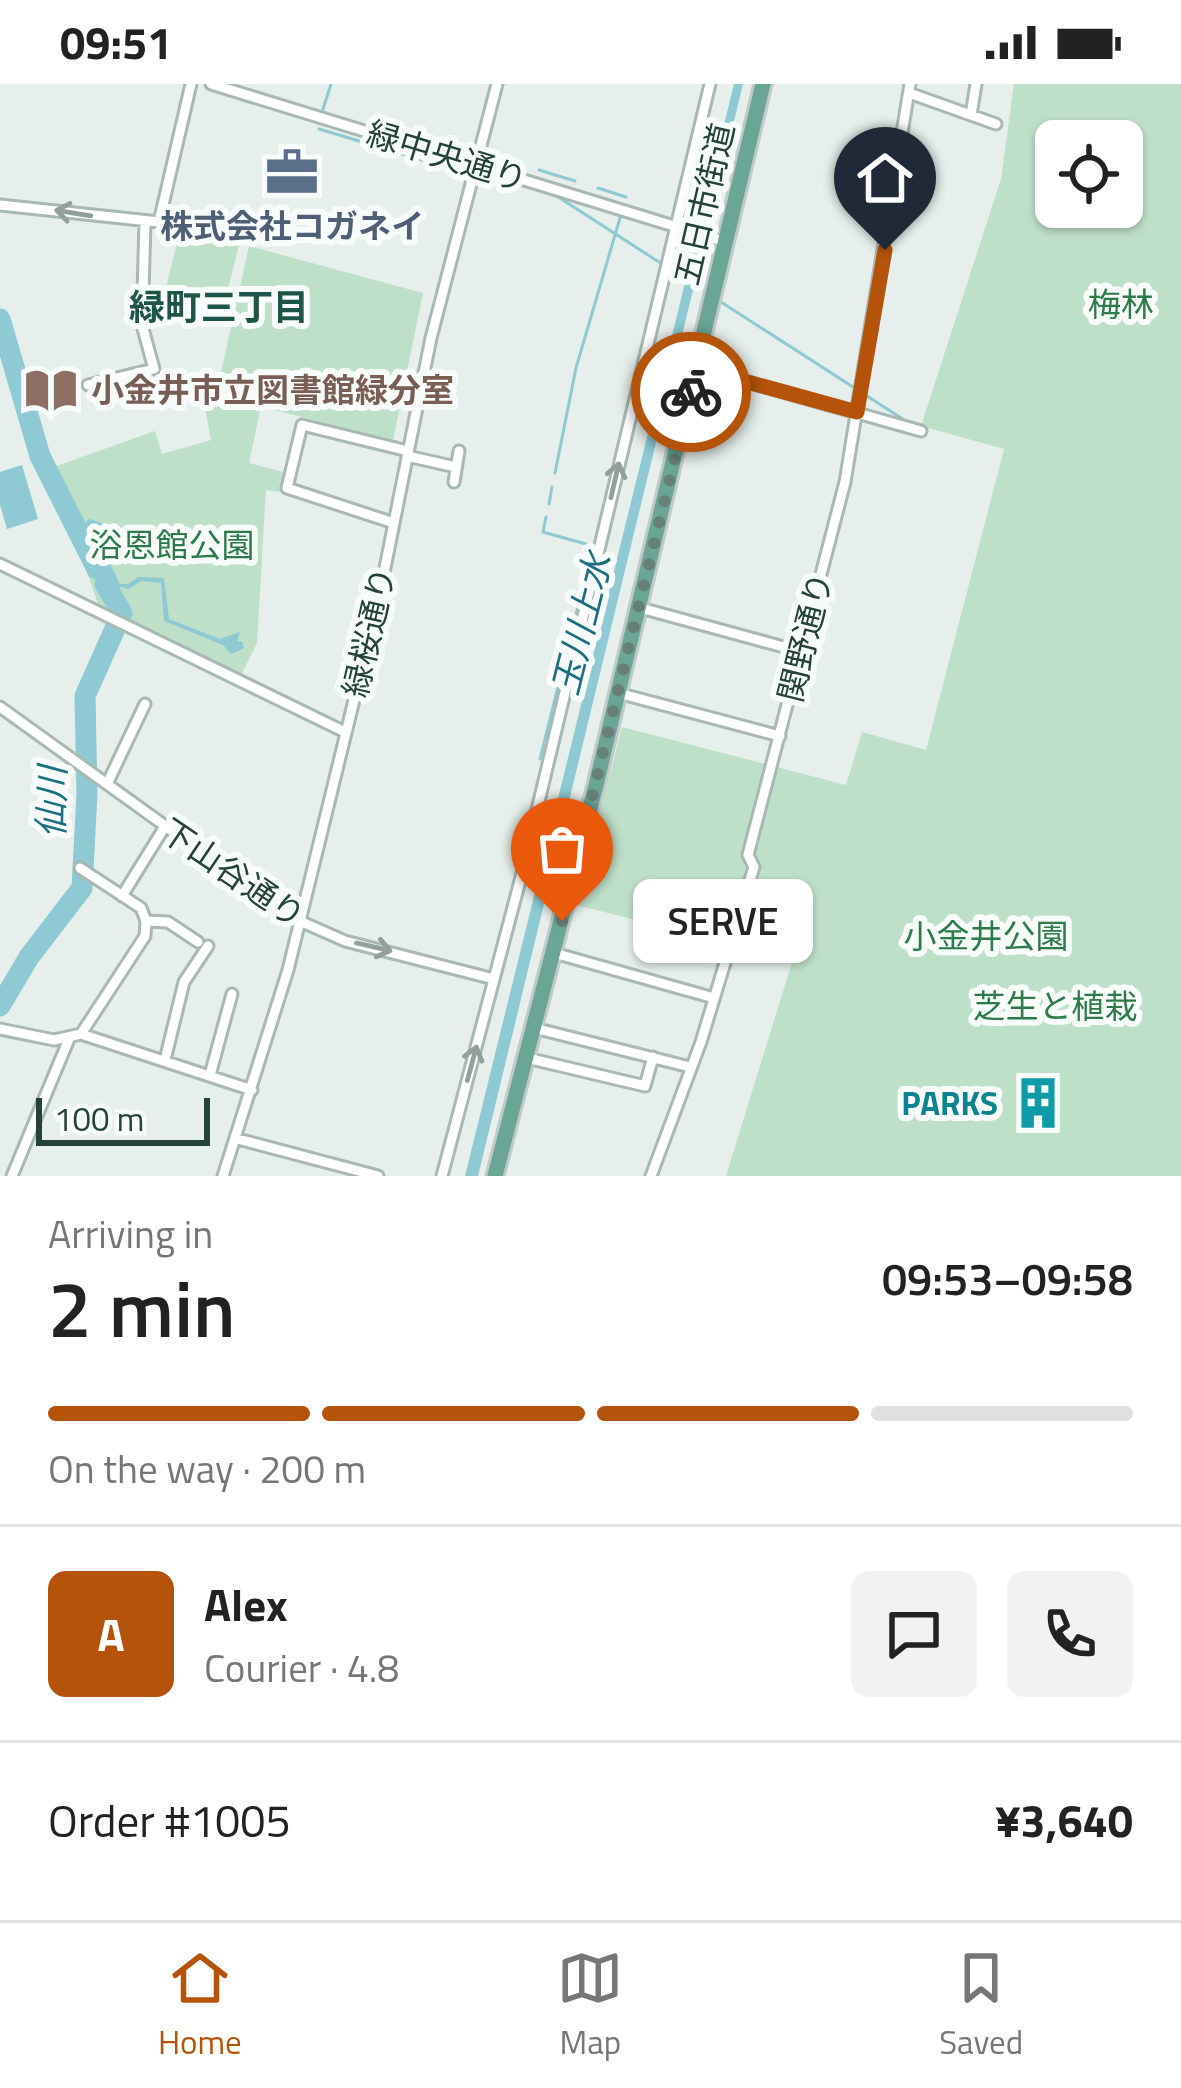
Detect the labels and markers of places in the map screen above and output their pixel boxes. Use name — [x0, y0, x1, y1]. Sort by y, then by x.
pin — [834, 127, 936, 250]
office icon: 株式会社コガネイ — [263, 143, 321, 201]
place label: 株式会社コガネイ — [160, 201, 424, 251]
library icon: 小金井市立図書館緑分室 — [22, 361, 80, 419]
place label: 小金井市立図書館緑分室 — [91, 365, 454, 415]
pin — [511, 798, 613, 921]
callout: SERVE — [634, 879, 814, 963]
building icon: PARKS — [1009, 1074, 1067, 1132]
place label: PARKS — [901, 1078, 998, 1128]

